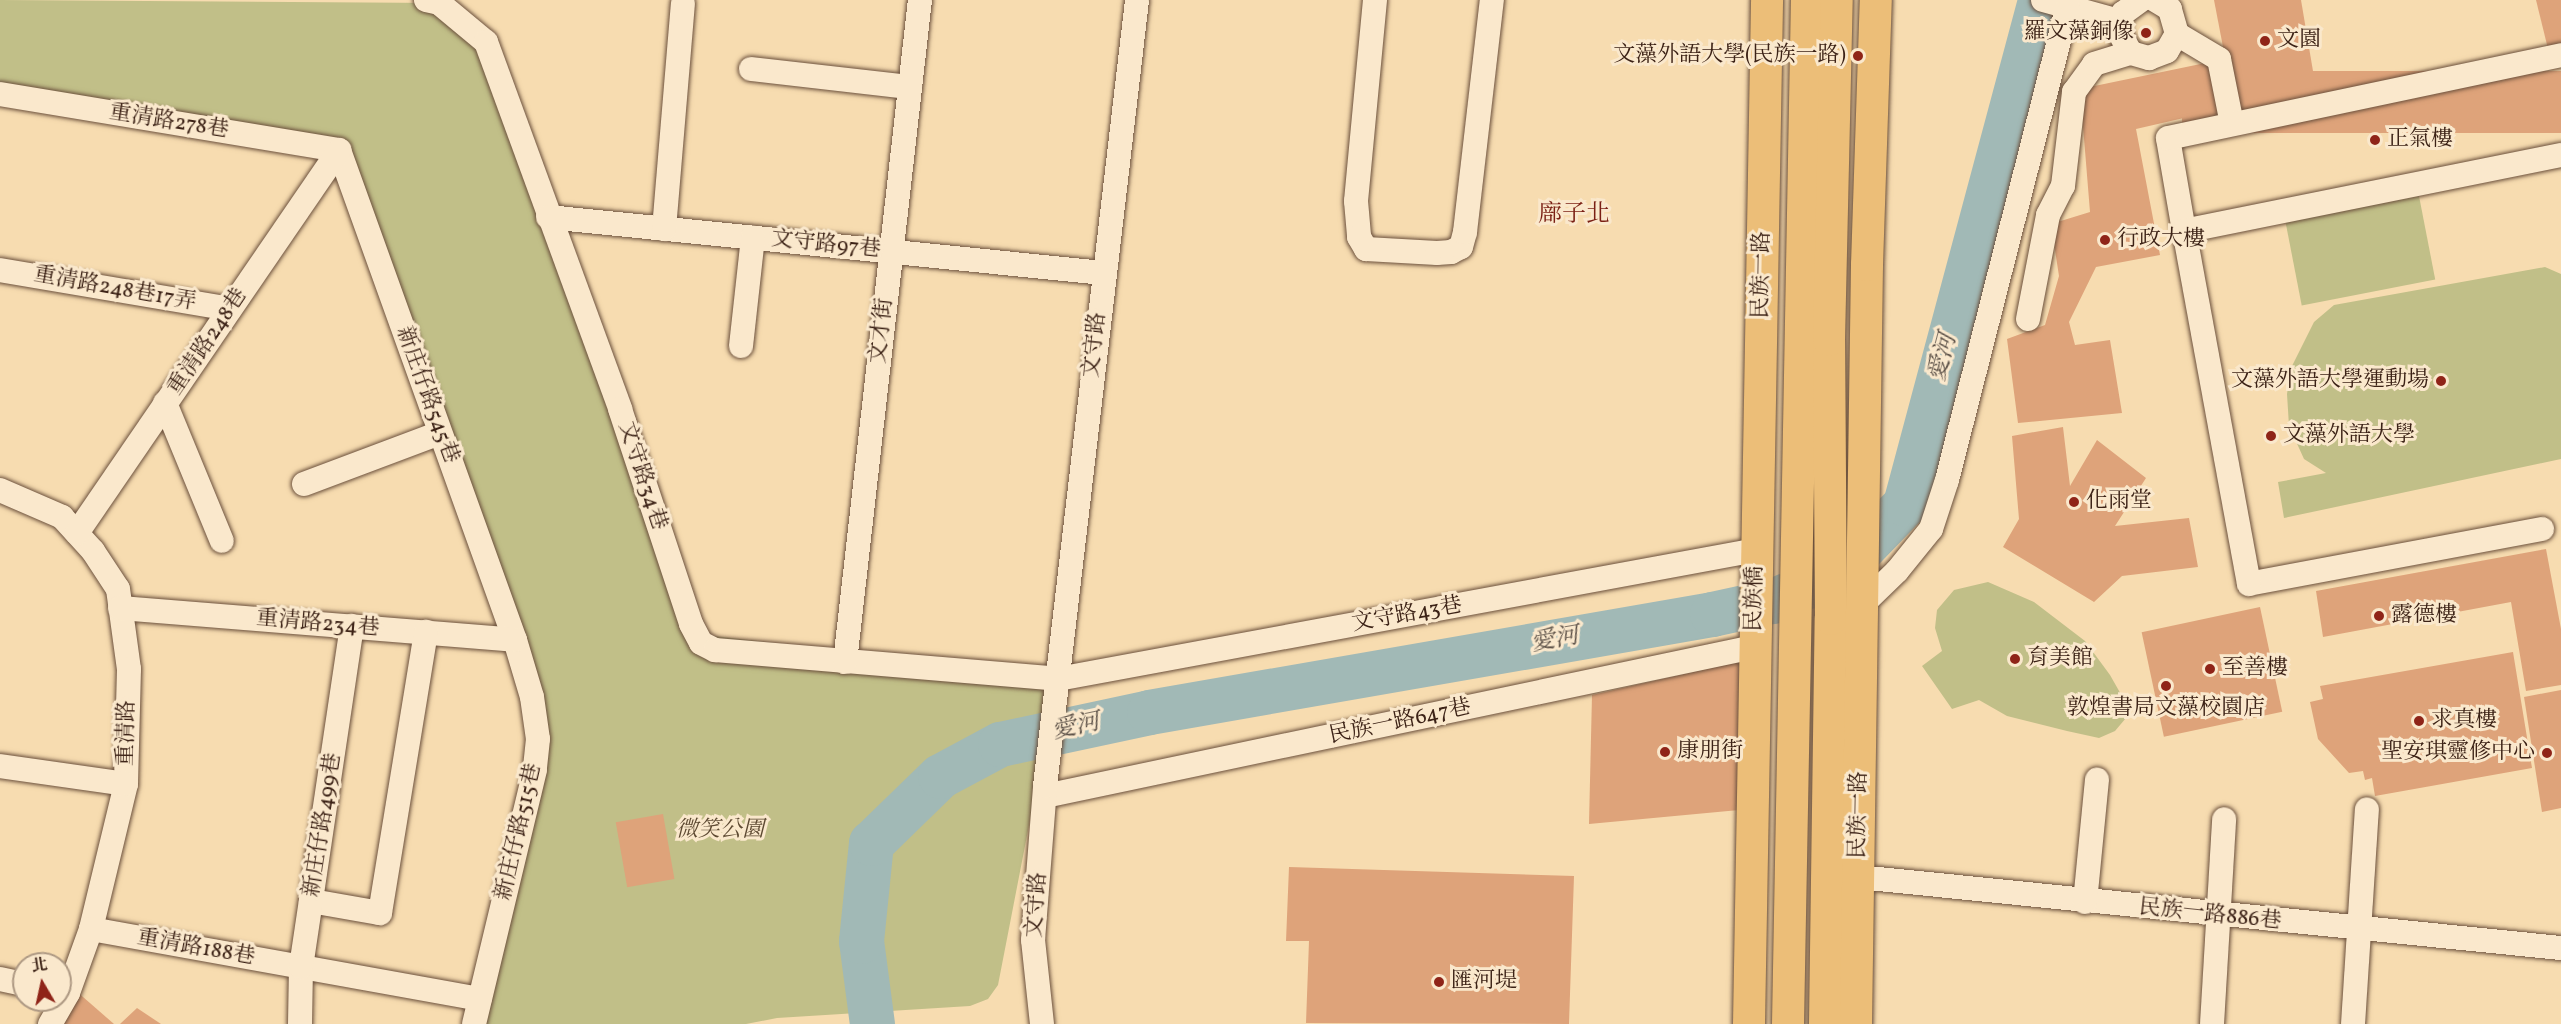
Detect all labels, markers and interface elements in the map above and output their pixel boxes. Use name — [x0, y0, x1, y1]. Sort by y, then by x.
place label: 羅文藻銅像 — [2024, 20, 2134, 46]
marker: 羅文藻銅像 — [2139, 26, 2153, 40]
place label: 文園 — [2277, 28, 2321, 54]
marker: 文園 — [2258, 34, 2272, 48]
place label: 文藻外語大學(民族一路) — [1613, 43, 1846, 69]
marker: 文藻外語大學(民族一路) — [1851, 49, 1865, 63]
street label: 重清路278巷 — [107, 100, 231, 144]
place label: 正氣樓 — [2387, 127, 2453, 153]
marker: 正氣樓 — [2368, 133, 2382, 147]
district label: 廍子北 — [1538, 202, 1610, 230]
street label: 文守路97巷 — [770, 226, 882, 264]
place label: 行政大樓 — [2117, 227, 2205, 253]
street label: 民族一路 — [1748, 231, 1776, 319]
marker: 行政大樓 — [2098, 233, 2112, 247]
street label: 重清路248巷17弄 — [32, 262, 198, 316]
street label: 重清路248巷 — [163, 284, 253, 400]
street label: 文才街 — [865, 297, 899, 365]
street label: 文守路 — [1078, 311, 1112, 379]
street label: 新庄仔路545巷 — [390, 323, 464, 467]
water label: 愛河 — [1924, 331, 1964, 385]
place label: 文藻外語大學運動場 — [2231, 368, 2429, 394]
marker: 文藻外語大學運動場 — [2434, 374, 2448, 388]
street label: 文守路34巷 — [612, 418, 672, 534]
place label: 文藻外語大學 — [2283, 423, 2415, 449]
marker: 文藻外語大學 — [2264, 429, 2278, 443]
place label: 化雨堂 — [2086, 489, 2152, 515]
marker: 化雨堂 — [2067, 495, 2081, 509]
street label: 民族橋 — [1741, 566, 1769, 632]
street label: 文守路43巷 — [1350, 592, 1464, 638]
place label: 露德樓 — [2391, 603, 2457, 629]
street label: 重清路234巷 — [255, 605, 381, 643]
marker: 露德樓 — [2372, 609, 2386, 623]
water label: 愛河 — [1529, 623, 1581, 659]
place label: 育美館 — [2027, 646, 2093, 672]
marker: 育美館 — [2008, 652, 2022, 666]
place label: 至善樓 — [2222, 656, 2288, 682]
marker: 至善樓 — [2203, 662, 2217, 676]
marker: 敦煌書局文藻校園店 — [2159, 679, 2173, 693]
street label: 民族一路647巷 — [1327, 694, 1473, 750]
place label: 敦煌書局文藻校園店 — [2067, 696, 2265, 722]
street label: 重清路 — [113, 700, 141, 766]
place label: 求真樓 — [2431, 708, 2497, 734]
water label: 愛河 — [1050, 709, 1102, 747]
marker: 求真樓 — [2412, 714, 2426, 728]
place label: 康朋街 — [1677, 739, 1743, 765]
place label: 聖安琪靈修中心 — [2381, 740, 2535, 766]
marker: 康朋街 — [1658, 745, 1672, 759]
marker: 聖安琪靈修中心 — [2540, 746, 2554, 760]
street label: 新庄仔路499巷 — [299, 751, 347, 899]
street label: 新庄仔路515巷 — [490, 761, 548, 903]
street label: 民族一路 — [1845, 771, 1873, 859]
park label: 微笑公園 — [676, 818, 764, 844]
street label: 文守路 — [1022, 871, 1052, 939]
street label: 民族一路886巷 — [2137, 894, 2283, 936]
street label: 重清路188巷 — [135, 925, 257, 971]
north arrow — [12, 952, 72, 1012]
text: 北 — [30, 954, 49, 978]
place label: 匯河堤 — [1451, 969, 1517, 995]
marker: 匯河堤 — [1432, 975, 1446, 989]

